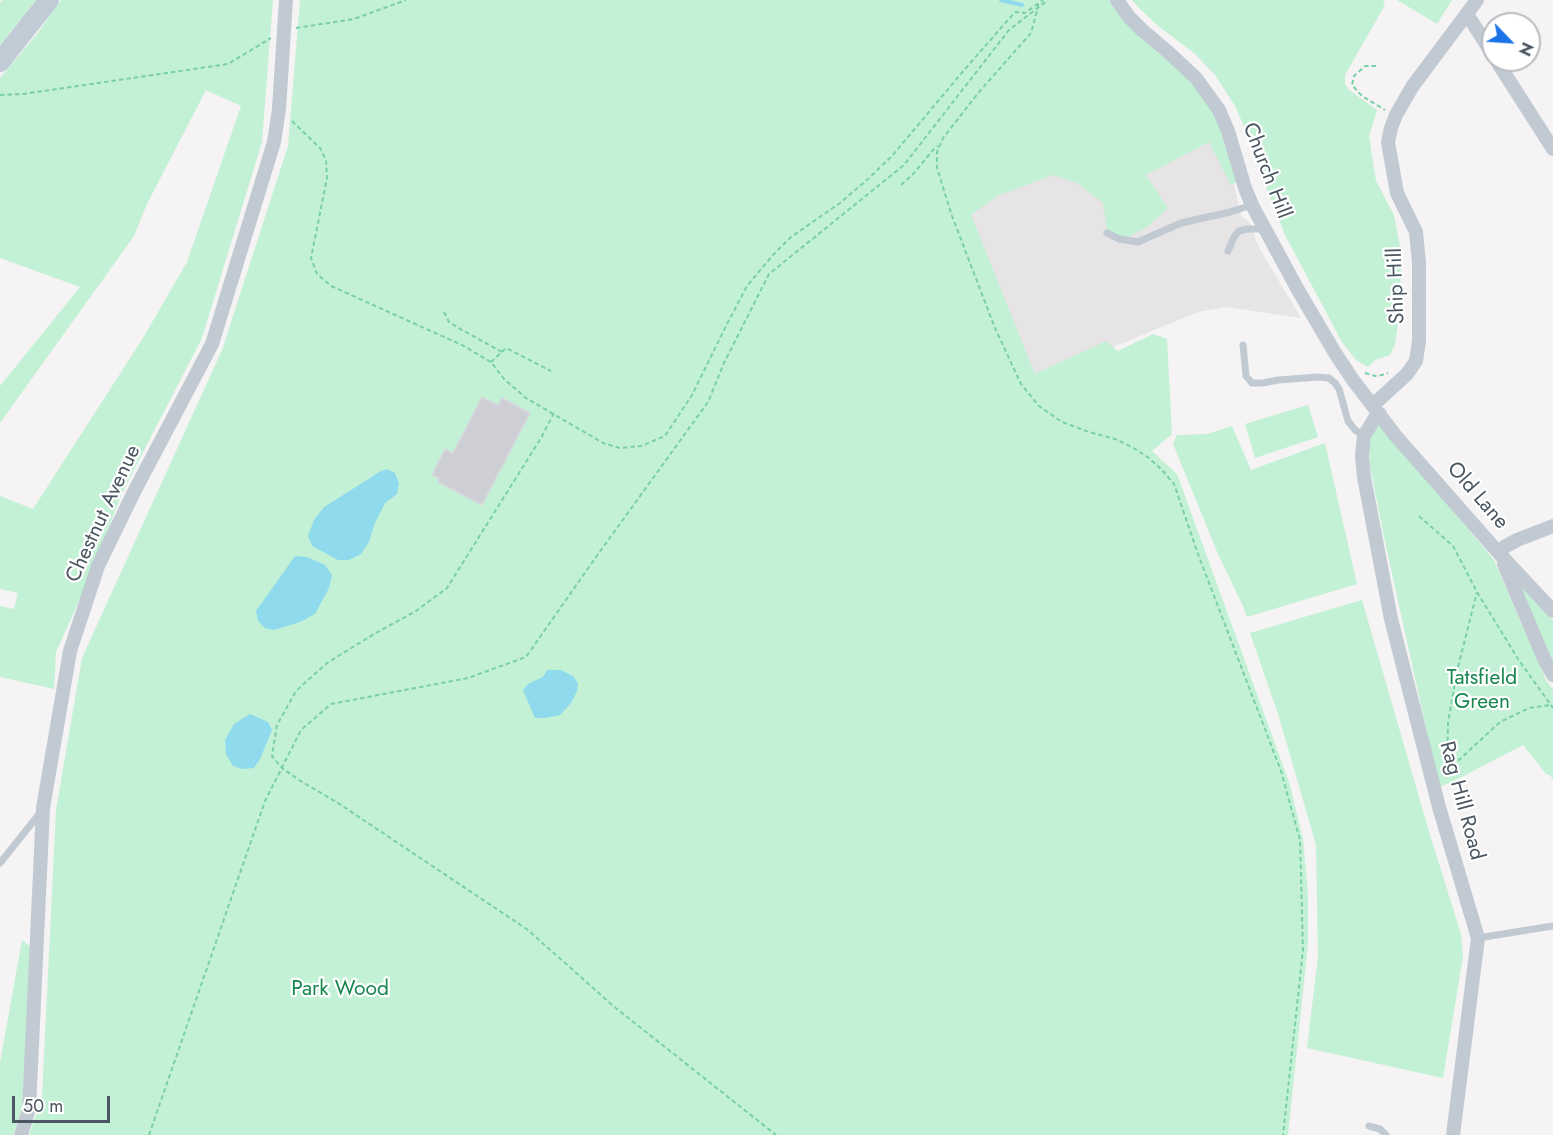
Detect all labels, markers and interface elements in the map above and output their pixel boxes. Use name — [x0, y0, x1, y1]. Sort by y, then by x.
north arrow — [1481, 12, 1541, 72]
text: N — [1513, 38, 1539, 60]
street label: Church Hill — [1236, 119, 1296, 223]
street label: Ship Hill — [1383, 247, 1411, 325]
street label: Chestnut Avenue — [61, 441, 147, 587]
street label: Old Lane — [1441, 457, 1513, 535]
park label: Tatsfield Green — [1447, 666, 1517, 716]
street label: Rag Hill Road — [1433, 739, 1489, 863]
park label: Park Wood — [291, 977, 389, 1003]
scale bar — [15, 1084, 112, 1122]
text: 50 m — [23, 1093, 63, 1119]

